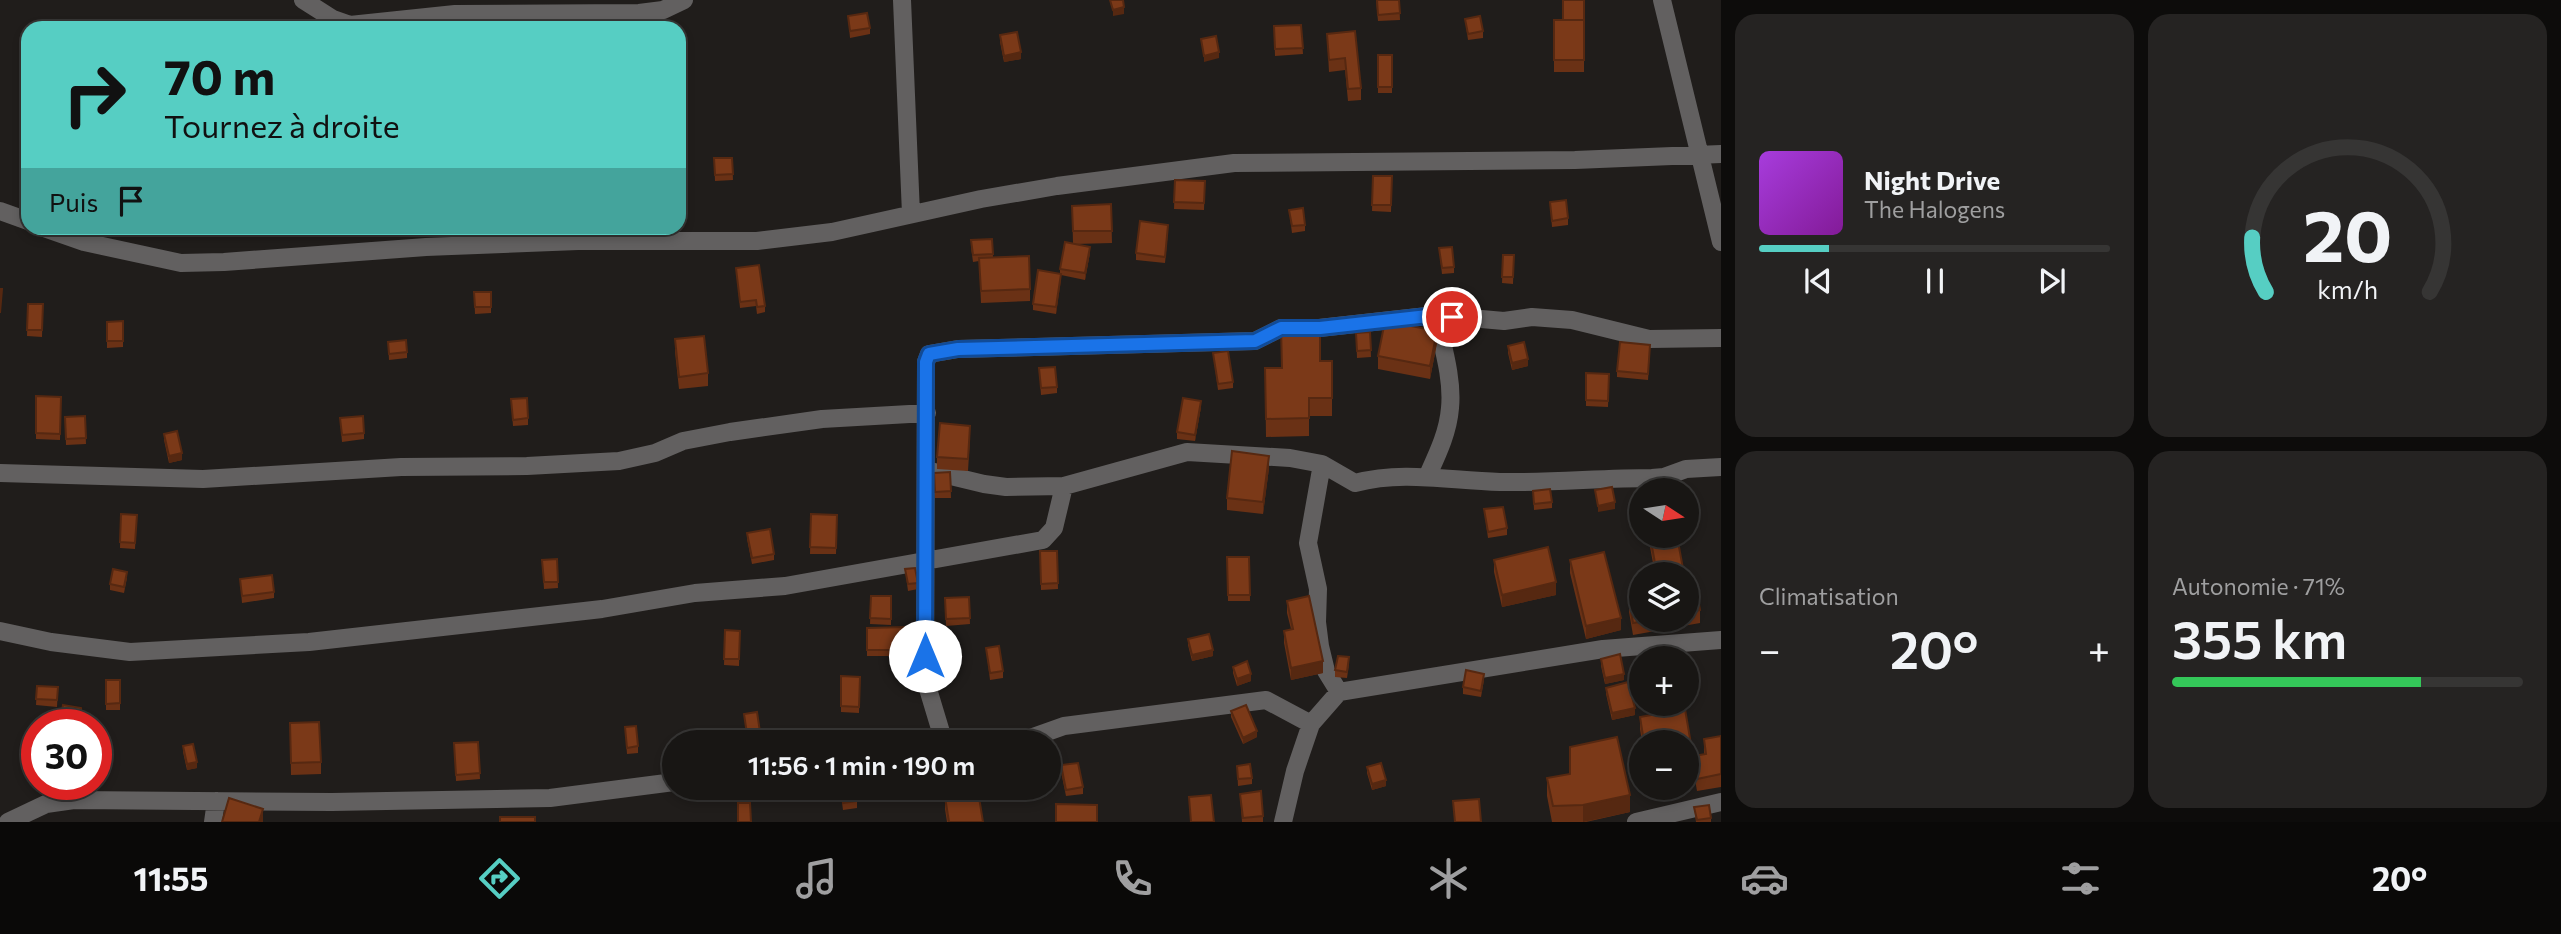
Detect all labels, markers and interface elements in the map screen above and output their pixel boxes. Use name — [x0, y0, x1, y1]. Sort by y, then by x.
text: 70 m — [164, 45, 275, 105]
icon: right — [49, 49, 140, 140]
text: Tournez à droite — [164, 105, 400, 145]
text: Night Drive — [1864, 164, 2000, 195]
icon: arrive — [112, 182, 150, 220]
text: Puis — [49, 186, 98, 217]
text: 20 — [2303, 188, 2392, 277]
text: The Halogens — [1864, 195, 2005, 223]
icon: previous — [1799, 262, 1837, 300]
icon: pause — [1916, 262, 1954, 300]
icon: next — [2033, 262, 2071, 300]
text: km/h — [2317, 274, 2378, 304]
pin — [1422, 287, 1482, 347]
icon: arrive — [1433, 298, 1471, 336]
north arrow — [1629, 478, 1699, 548]
map controls — [1629, 478, 1699, 800]
button: layers — [1629, 562, 1699, 632]
text: Autonomie · 71% — [2172, 572, 2345, 600]
text: Climatisation — [1759, 582, 1899, 610]
text: 355 km — [2172, 606, 2347, 670]
text: 20° — [1890, 616, 1979, 680]
position arrow — [888, 619, 962, 693]
text: − — [1759, 625, 1781, 672]
text: + — [2088, 625, 2110, 672]
button: + — [1629, 646, 1699, 716]
speed limit sign: 30 — [21, 709, 112, 800]
button: − — [1629, 730, 1699, 800]
text: 11:56 · 1 min · 190 m — [748, 749, 975, 780]
icon: directions — [475, 854, 524, 903]
icon: music — [792, 854, 841, 903]
icon: phone — [1108, 854, 1157, 903]
icon: climate — [1424, 854, 1473, 903]
icon: car — [1740, 854, 1789, 903]
icon: filters — [2056, 854, 2105, 903]
text: 11:55 — [134, 858, 208, 898]
text: 20° — [2372, 858, 2427, 898]

